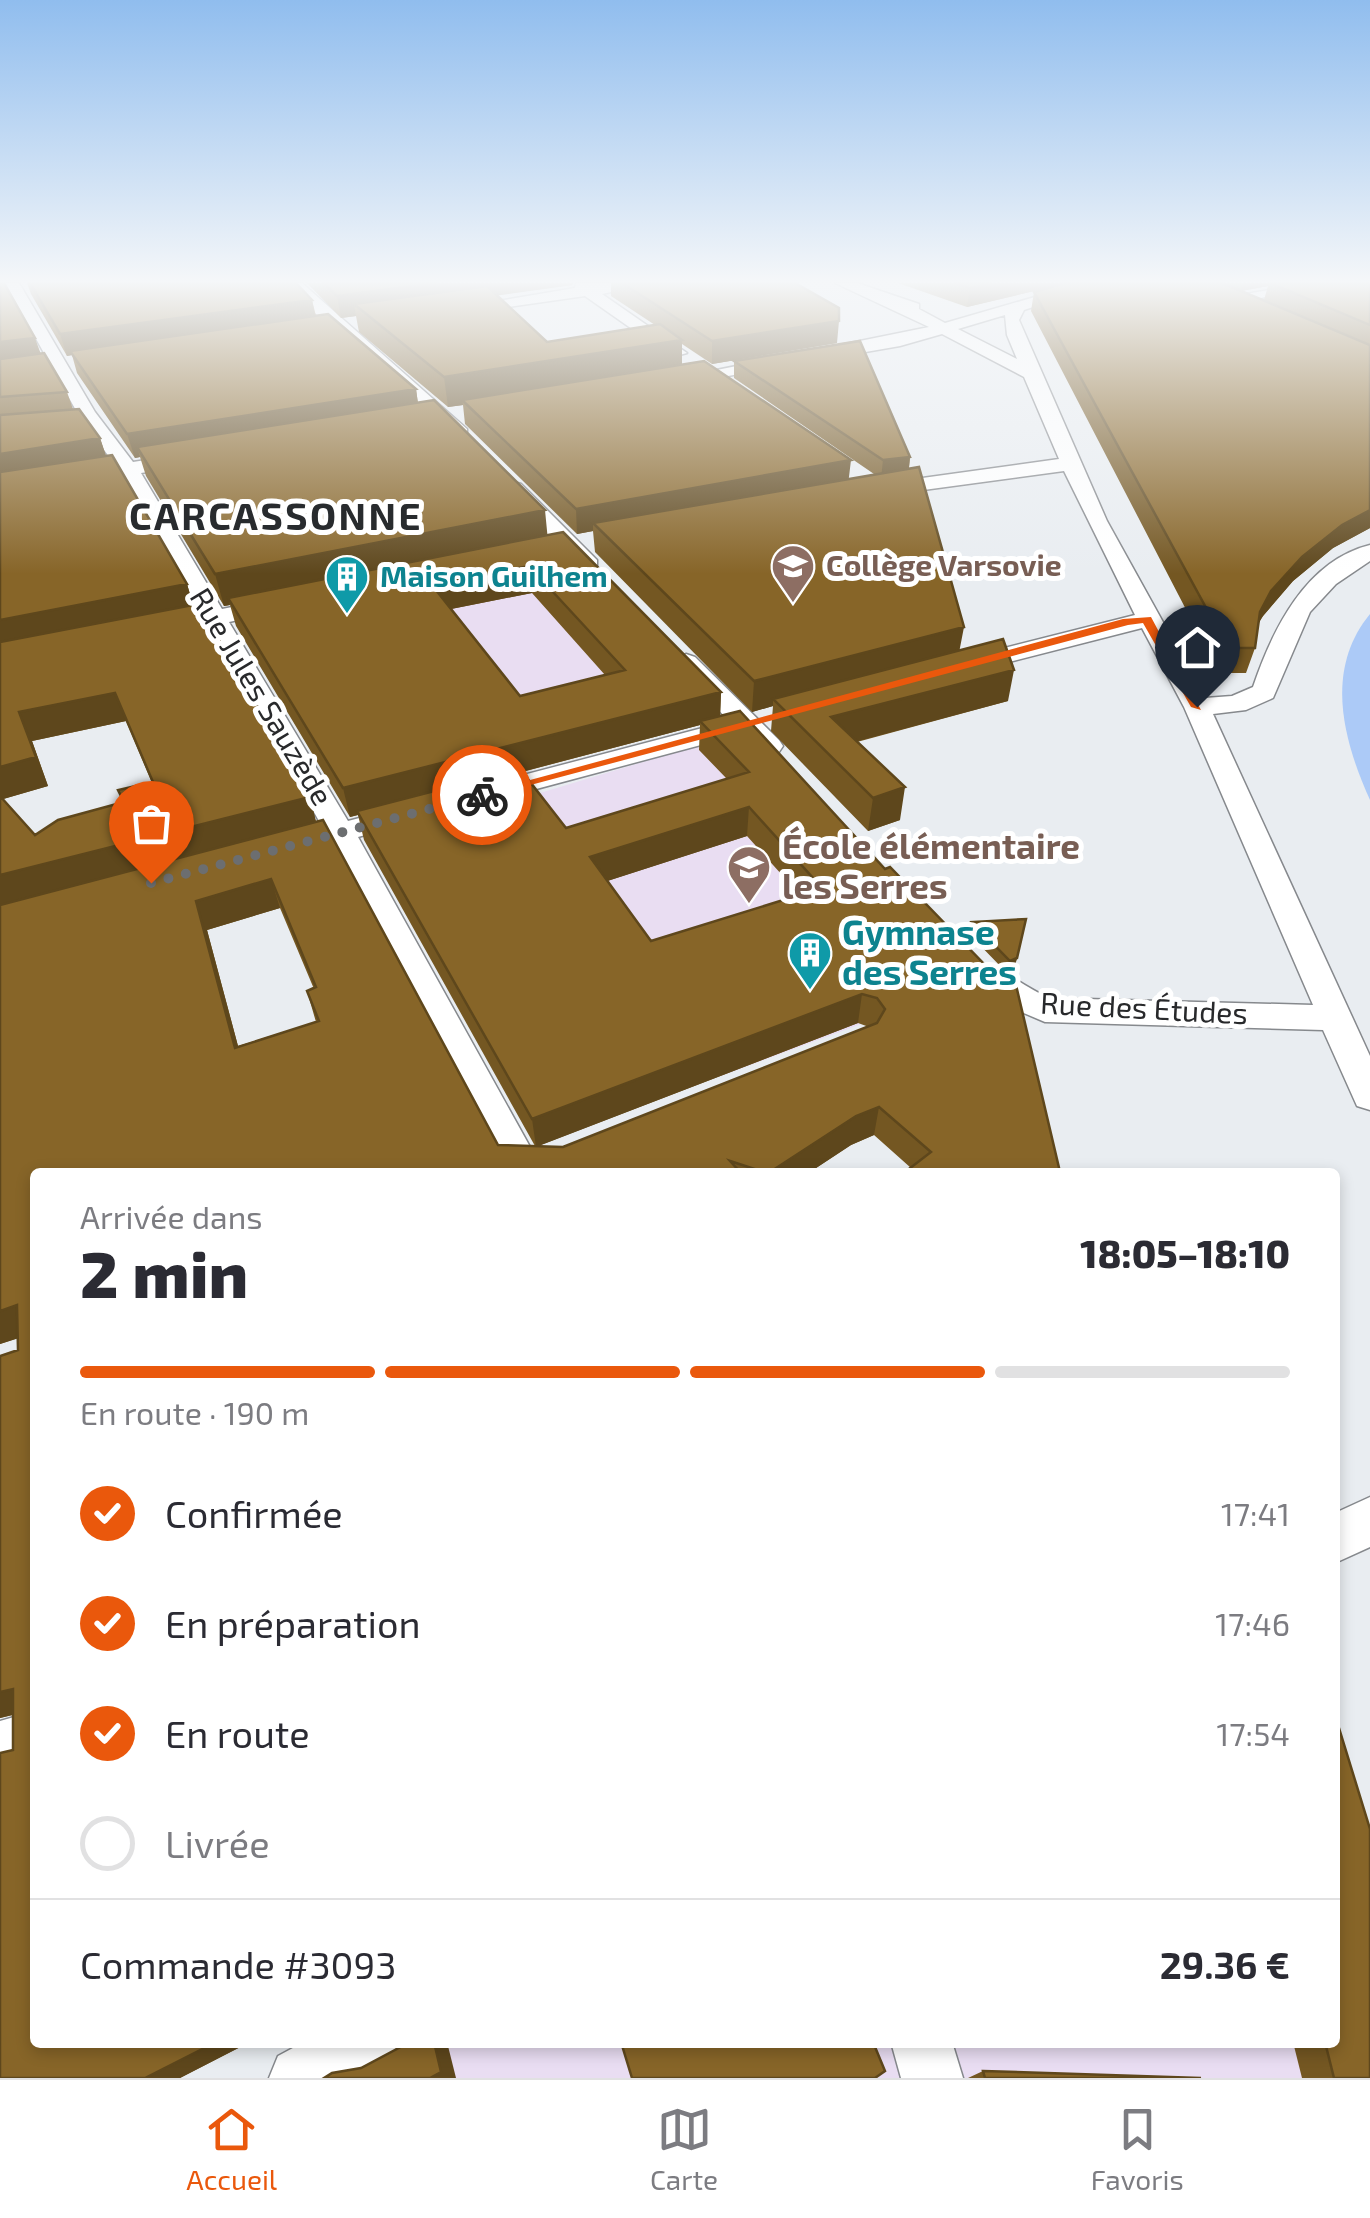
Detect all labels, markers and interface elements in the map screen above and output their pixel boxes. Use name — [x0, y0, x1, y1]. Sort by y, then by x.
district label: CARCASSONNE — [129, 492, 423, 538]
school or university icon: Collège Varsovie — [770, 543, 816, 604]
place label: Collège Varsovie — [826, 546, 1062, 582]
building icon: Maison Guilhem — [324, 554, 370, 615]
place label: Maison Guilhem — [380, 557, 608, 593]
street label: Rue Jules Sauzède — [184, 581, 342, 811]
pin — [1155, 605, 1240, 708]
icon: home — [1170, 620, 1225, 675]
courier — [432, 745, 532, 845]
icon: bike — [455, 768, 510, 823]
pin — [109, 781, 194, 884]
icon: bag — [124, 796, 179, 851]
place label: École élémentaire les Serres — [782, 824, 1080, 906]
school or university icon: École élémentaire les Serres — [726, 844, 772, 905]
place label: Gymnase des Serres — [842, 910, 1017, 992]
building icon: Gymnase des Serres — [787, 930, 833, 991]
street label: Rue des Études — [1040, 984, 1249, 1030]
text: Arrivée dans — [80, 1197, 263, 1235]
text: 18:05–18:10 — [1080, 1230, 1290, 1276]
text: 2 min — [80, 1233, 248, 1311]
text: En route · 190 m — [80, 1393, 309, 1431]
icon: check — [80, 1486, 135, 1541]
text: Confirmée — [165, 1490, 343, 1536]
text: 17:41 — [1221, 1494, 1290, 1532]
icon: check — [80, 1596, 135, 1651]
text: En préparation — [165, 1600, 421, 1646]
text: 17:46 — [1215, 1604, 1290, 1642]
icon: check — [80, 1706, 135, 1761]
text: En route — [165, 1710, 310, 1756]
text: 17:54 — [1216, 1714, 1290, 1752]
text: Livrée — [165, 1820, 270, 1866]
text: Commande #3093 — [80, 1941, 396, 1987]
text: 29.36 € — [1160, 1941, 1290, 1987]
tab: Accueil — [186, 2102, 277, 2196]
tab: Carte — [650, 2102, 718, 2196]
tab: Favoris — [1091, 2102, 1184, 2196]

